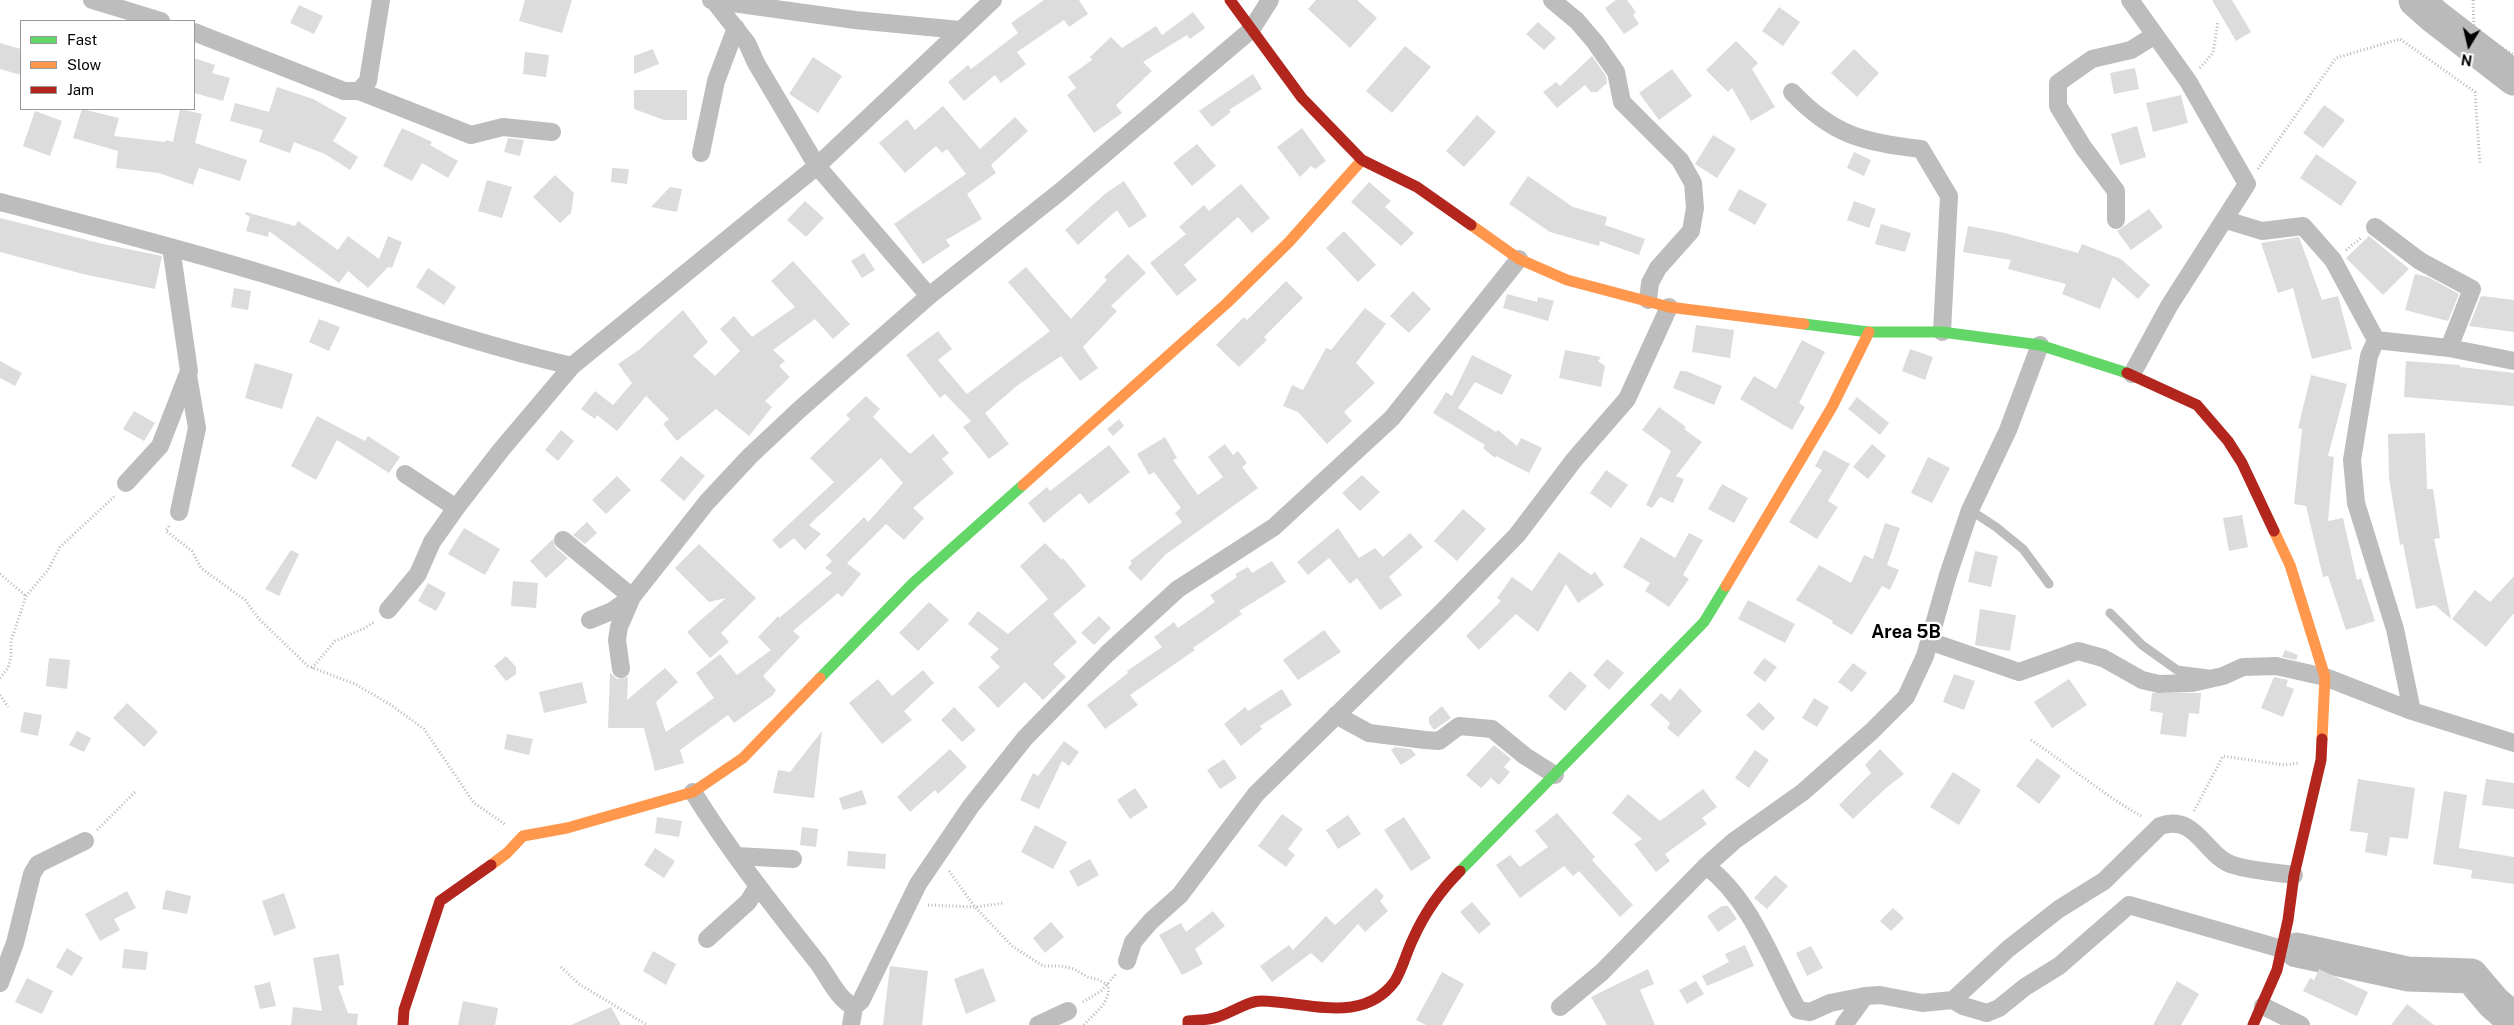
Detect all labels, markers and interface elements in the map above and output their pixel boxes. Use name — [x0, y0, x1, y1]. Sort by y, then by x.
legend — [20, 20, 195, 110]
north arrow — [2444, 20, 2494, 70]
text: Fast — [67, 31, 97, 48]
text: N — [2460, 51, 2473, 69]
text: Slow — [67, 56, 101, 73]
text: Jam — [67, 81, 94, 98]
district label: Area 5B — [1871, 621, 1941, 643]

